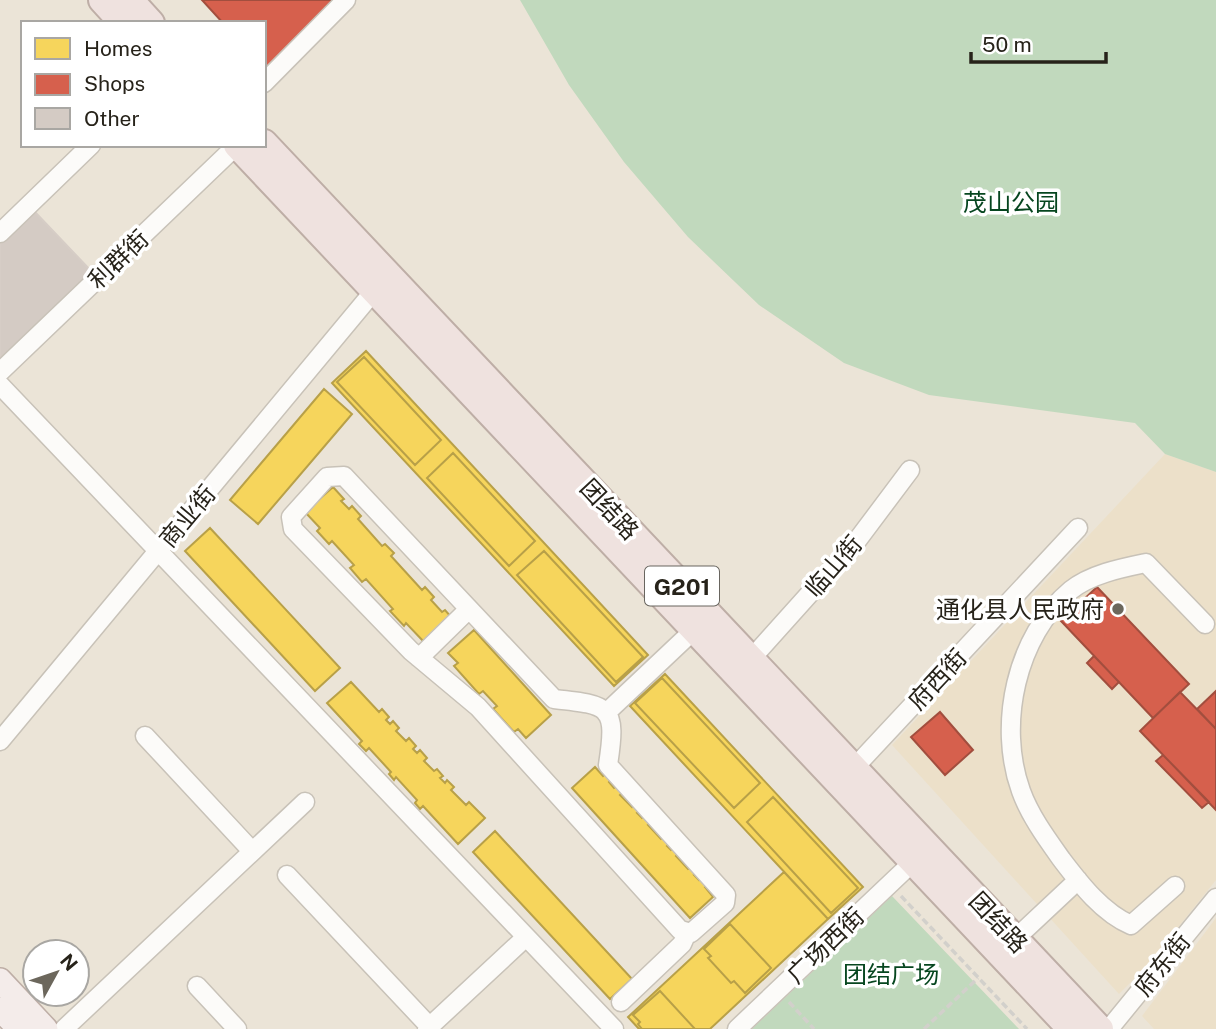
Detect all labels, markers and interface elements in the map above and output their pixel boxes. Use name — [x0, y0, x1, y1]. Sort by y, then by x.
legend — [21, 21, 266, 147]
scale bar — [971, 21, 1106, 65]
text: 50 m — [982, 32, 1032, 57]
text: Homes — [84, 36, 152, 61]
text: Shops — [84, 71, 145, 96]
text: Other — [84, 106, 140, 131]
park label: 茂山公园 — [963, 188, 1059, 216]
street label: 利群街 — [82, 224, 154, 294]
street label: 团结路 — [575, 473, 645, 545]
street label: 商业街 — [153, 479, 221, 553]
street label: 临山街 — [799, 530, 867, 602]
road number: G201 — [645, 566, 719, 606]
place label: 通化县人民政府 — [936, 595, 1104, 623]
marker: 通化县人民政府 — [1110, 601, 1126, 617]
street label: 府西街 — [902, 643, 972, 715]
street label: 团结路 — [964, 886, 1034, 958]
street label: 广场西街 — [781, 902, 869, 988]
street label: 府东街 — [1128, 927, 1196, 1001]
north arrow — [21, 938, 91, 1008]
text: N — [56, 949, 82, 975]
park label: 团结广场 — [843, 960, 939, 988]

